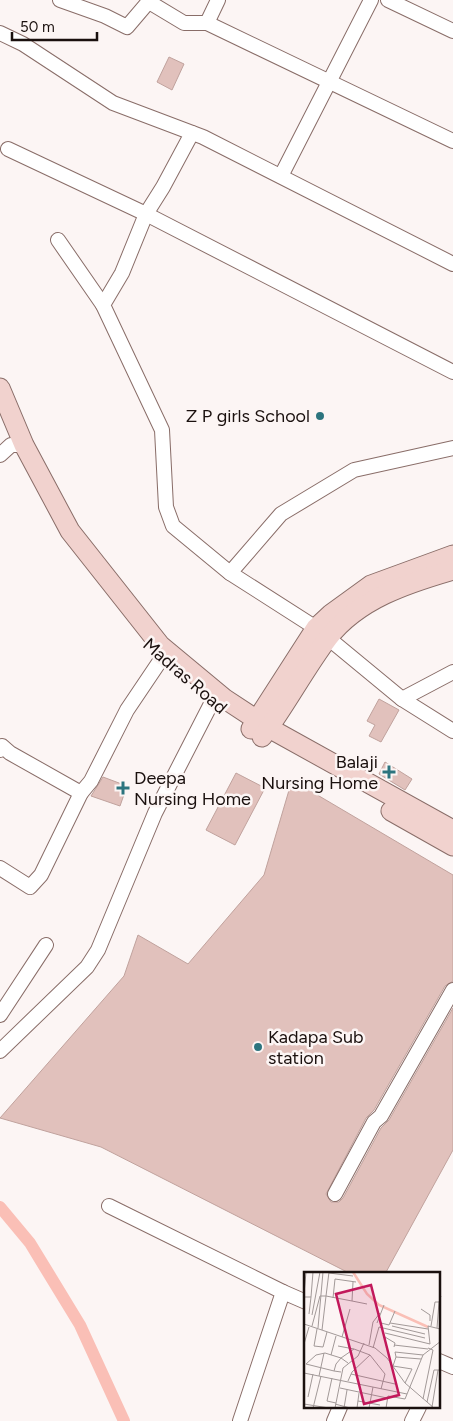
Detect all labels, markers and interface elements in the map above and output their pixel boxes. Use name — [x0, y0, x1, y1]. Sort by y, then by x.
scale bar — [12, 10, 98, 42]
text: 50 m — [20, 18, 55, 36]
place label: Z P girls School — [186, 405, 310, 427]
marker: Z P girls School — [314, 410, 326, 422]
street label: Madras Road — [138, 633, 232, 719]
place label: Balaji Nursing Home — [261, 751, 378, 794]
marker: Balaji Nursing Home — [382, 765, 396, 779]
place label: Deepa Nursing Home — [134, 767, 251, 810]
marker: Deepa Nursing Home — [116, 781, 130, 795]
place label: Kadapa Sub station — [268, 1026, 364, 1069]
marker: Kadapa Sub station — [252, 1041, 264, 1053]
inset map — [304, 1272, 440, 1408]

